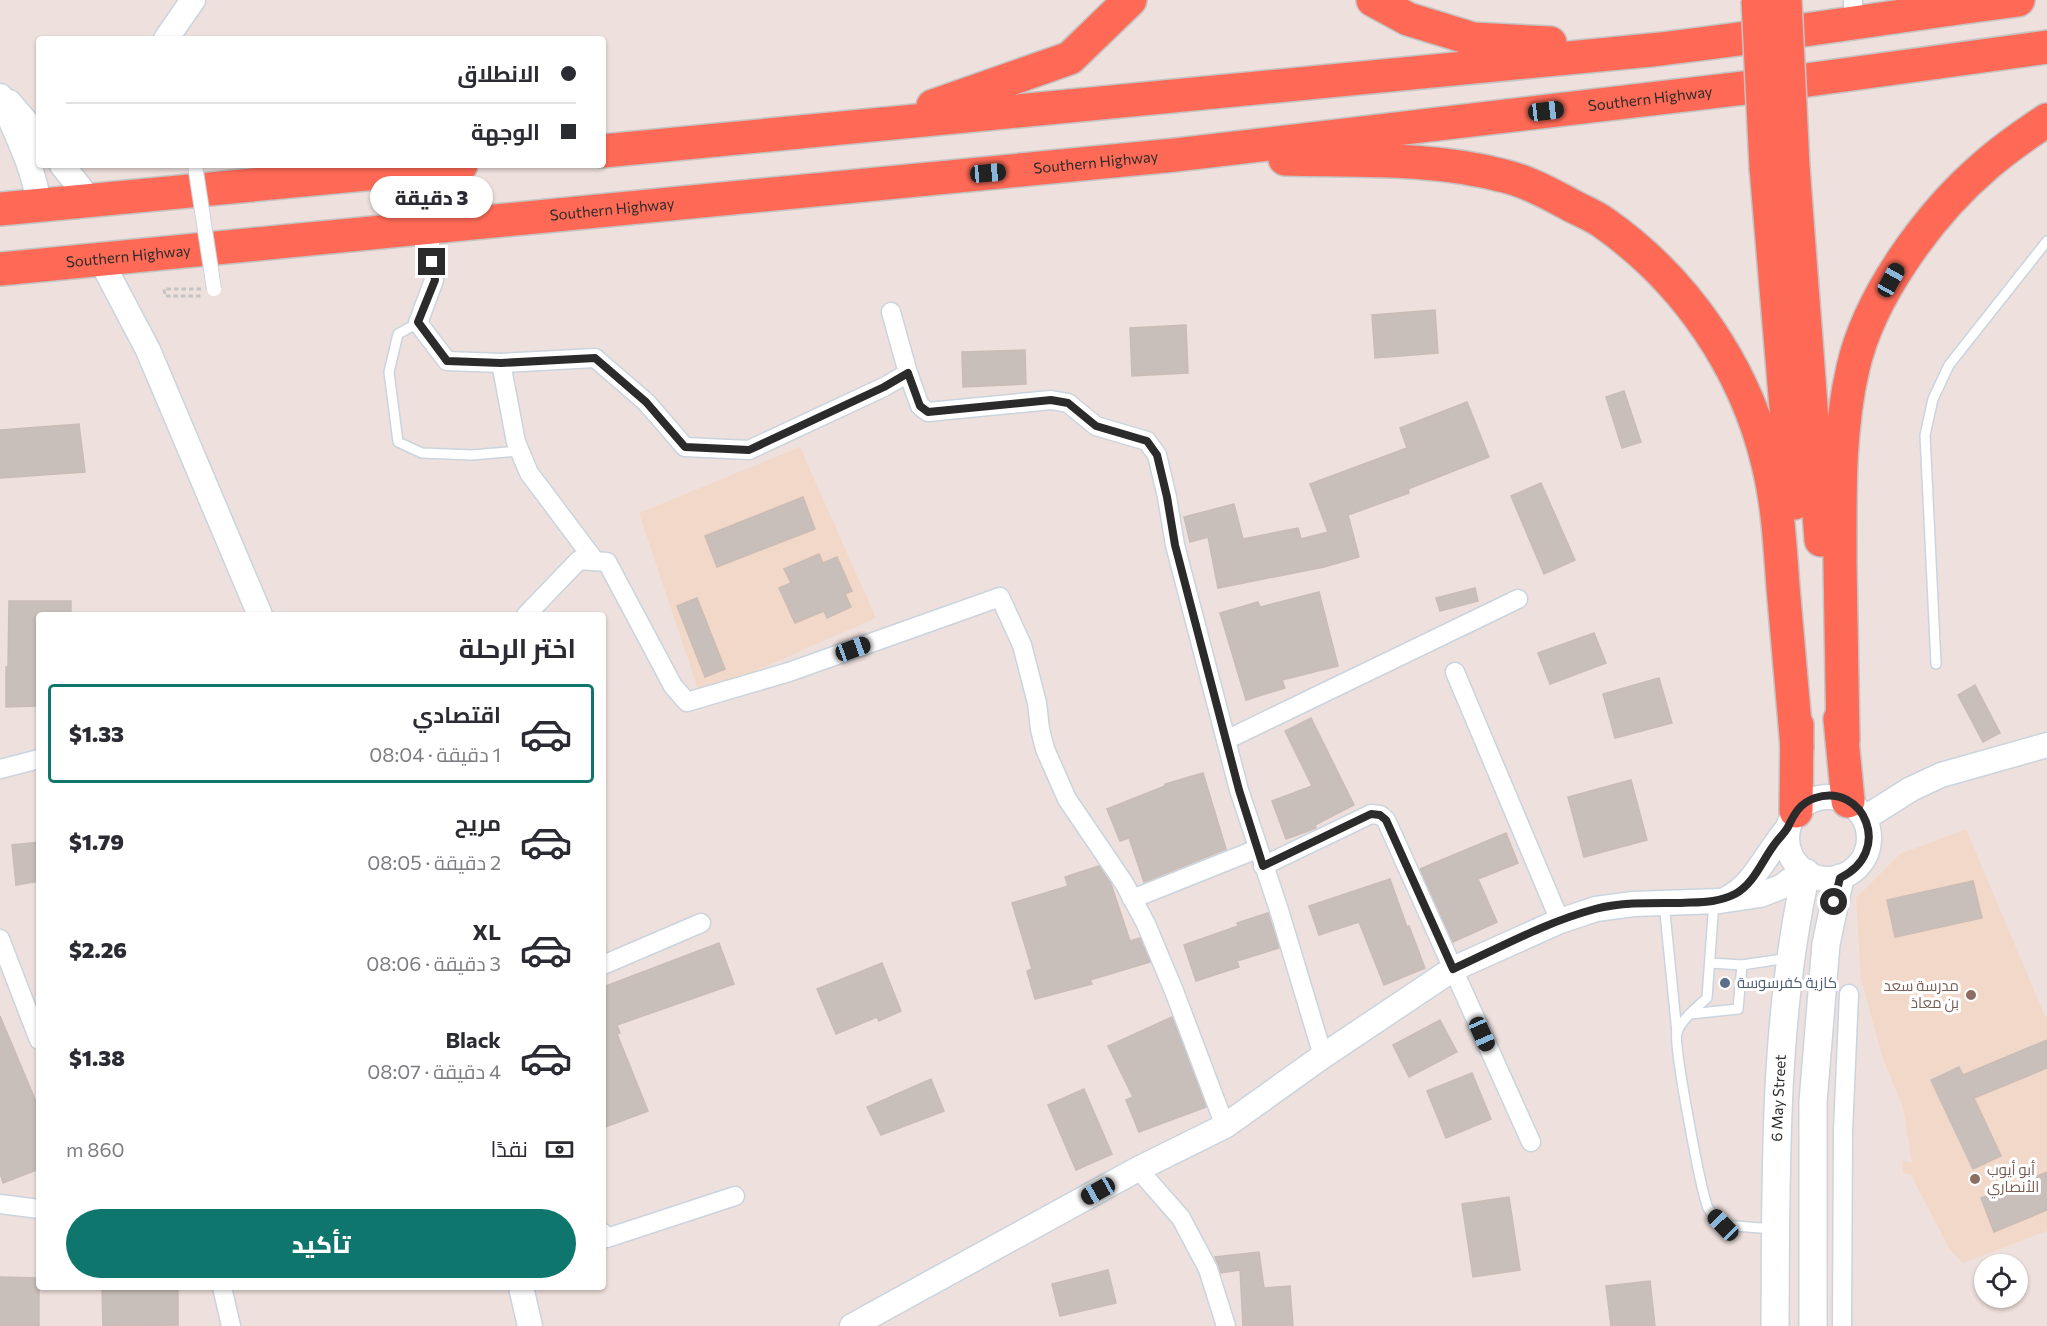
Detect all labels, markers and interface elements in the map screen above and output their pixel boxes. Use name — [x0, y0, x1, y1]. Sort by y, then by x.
text: الانطلاق — [457, 60, 540, 87]
street label: Southern Highway — [1587, 82, 1714, 114]
car — [1527, 100, 1565, 122]
text: الوجهة — [471, 118, 540, 145]
street label: Southern Highway — [1033, 147, 1159, 177]
car — [969, 162, 1007, 184]
callout: 3 دقيقة — [370, 175, 494, 217]
text: 3 دقيقة — [395, 185, 468, 209]
street label: Southern Highway — [549, 194, 676, 224]
street label: Southern Highway — [65, 241, 192, 271]
route end — [418, 248, 445, 275]
car — [1874, 260, 1908, 300]
text: اختر الرحلة — [459, 631, 576, 664]
car — [833, 634, 873, 664]
text: اقتصادي — [412, 701, 501, 728]
icon: car — [519, 707, 573, 761]
text: $1.33 — [69, 720, 124, 747]
text: 1 دقيقة · 08:04 — [369, 742, 501, 766]
text: مريح — [455, 809, 501, 836]
icon: car — [519, 815, 573, 869]
text: $1.79 — [69, 828, 124, 855]
text: 2 دقيقة · 08:05 — [367, 850, 501, 874]
route start — [1820, 888, 1847, 915]
text: XL — [473, 918, 501, 945]
icon: car — [519, 923, 573, 977]
text: $2.26 — [69, 936, 127, 963]
text: 3 دقيقة · 08:06 — [366, 951, 501, 975]
place label: كازية كفرسوسة — [1737, 973, 1837, 992]
marker: كازية كفرسوسة — [1718, 976, 1732, 990]
place label: مدرسة سعد بن معاذ — [1883, 976, 1959, 1013]
marker: مدرسة سعد بن معاذ — [1964, 988, 1978, 1002]
car — [1466, 1014, 1498, 1054]
text: Black — [446, 1026, 501, 1053]
icon: car — [519, 1031, 573, 1085]
text: $1.38 — [69, 1044, 125, 1071]
street label: 6 May Street — [1767, 1054, 1789, 1142]
text: 4 دقيقة · 08:07 — [367, 1059, 501, 1083]
icon: cash — [543, 1133, 576, 1166]
text: نقدًا — [490, 1135, 528, 1162]
text: 860 m — [66, 1137, 125, 1161]
place label: أبو أيوب الأنصاري — [1987, 1160, 2039, 1199]
marker: أبو أيوب الأنصاري — [1968, 1172, 1982, 1186]
car — [1078, 1174, 1118, 1208]
car — [1704, 1206, 1742, 1244]
button: تأكيد — [66, 1209, 576, 1278]
map controls — [1974, 1254, 2028, 1308]
button: locate — [1974, 1254, 2028, 1308]

